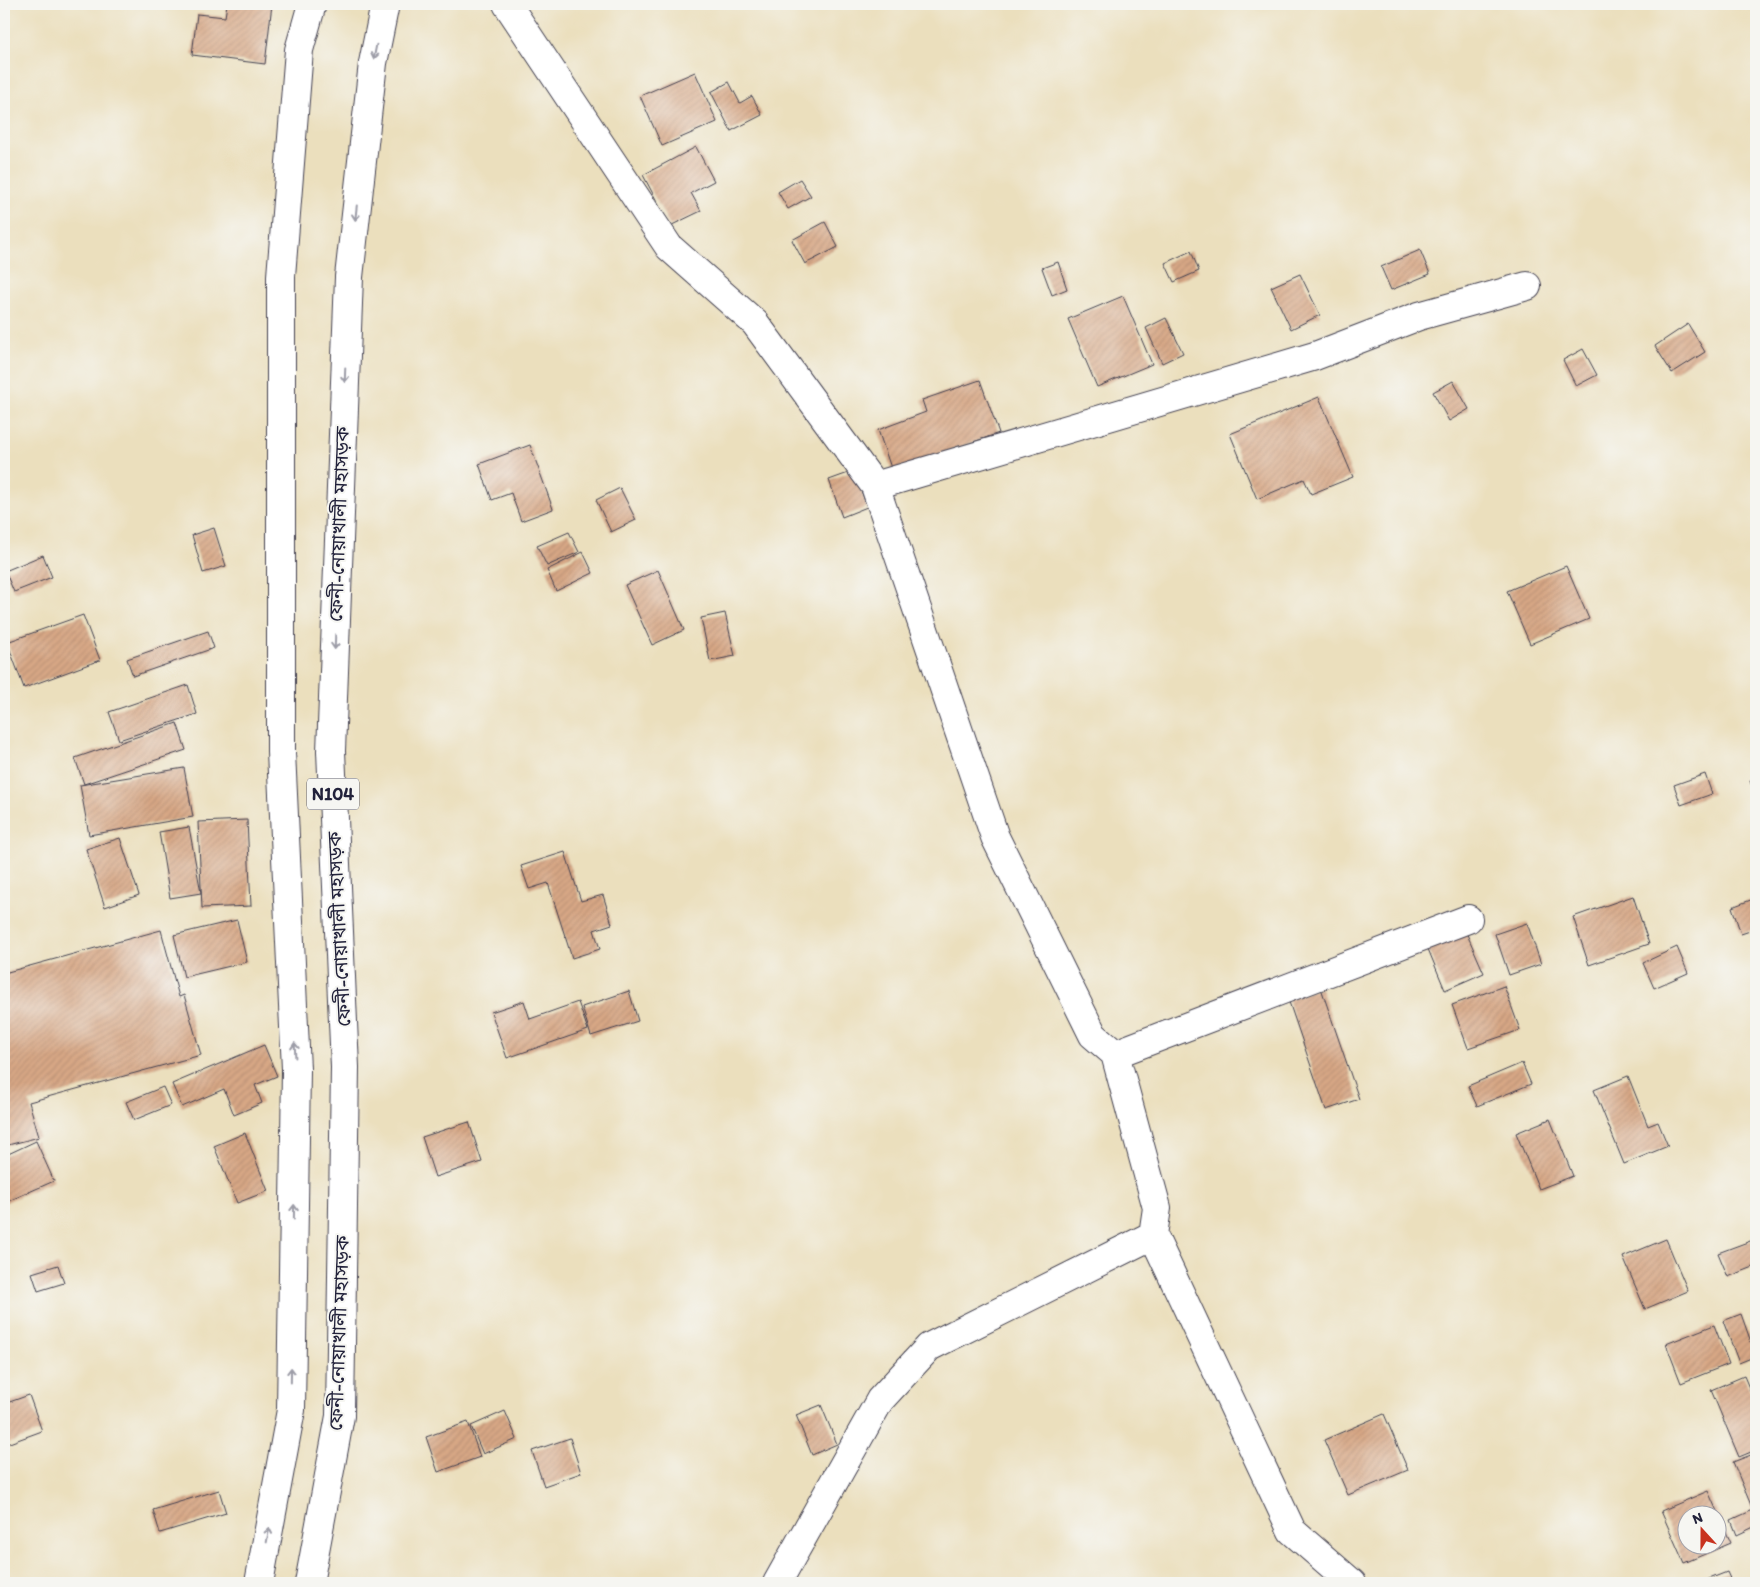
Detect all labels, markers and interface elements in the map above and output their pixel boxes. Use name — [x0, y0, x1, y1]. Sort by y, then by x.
one-way arrow — [370, 43, 379, 59]
one-way arrow — [351, 205, 361, 221]
one-way arrow — [340, 366, 350, 383]
street label: ফেনী-নোয়াখালী মহাসড়ক — [324, 425, 354, 622]
one-way arrow — [330, 634, 339, 650]
road number: N104 — [307, 779, 359, 810]
street label: ফেনী-নোয়াখালী মহাসড়ক — [322, 830, 356, 1027]
one-way arrow — [291, 1042, 300, 1058]
one-way arrow — [289, 1205, 299, 1221]
street label: ফেনী-নোয়াখালী মহাসড়ক — [324, 1234, 354, 1431]
one-way arrow — [286, 1367, 296, 1384]
north arrow — [1678, 1504, 1728, 1554]
text: N — [1690, 1509, 1705, 1528]
one-way arrow — [263, 1528, 273, 1544]

